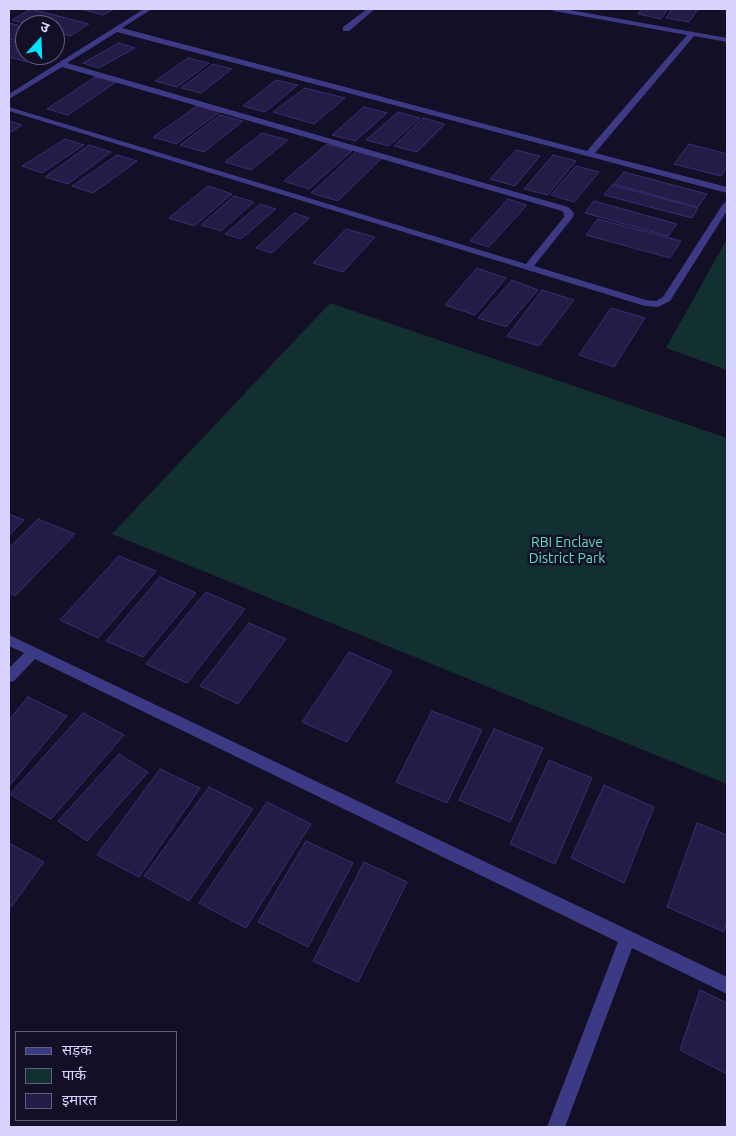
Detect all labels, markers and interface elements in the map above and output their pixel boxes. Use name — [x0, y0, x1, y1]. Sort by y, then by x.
north arrow — [15, 15, 65, 65]
text: उ — [38, 18, 51, 36]
park label: RBI Enclave District Park — [529, 534, 605, 566]
legend — [15, 1031, 178, 1121]
text: सड़क — [62, 1041, 92, 1058]
text: पार्क — [62, 1066, 86, 1083]
text: इमारत — [62, 1091, 97, 1108]

